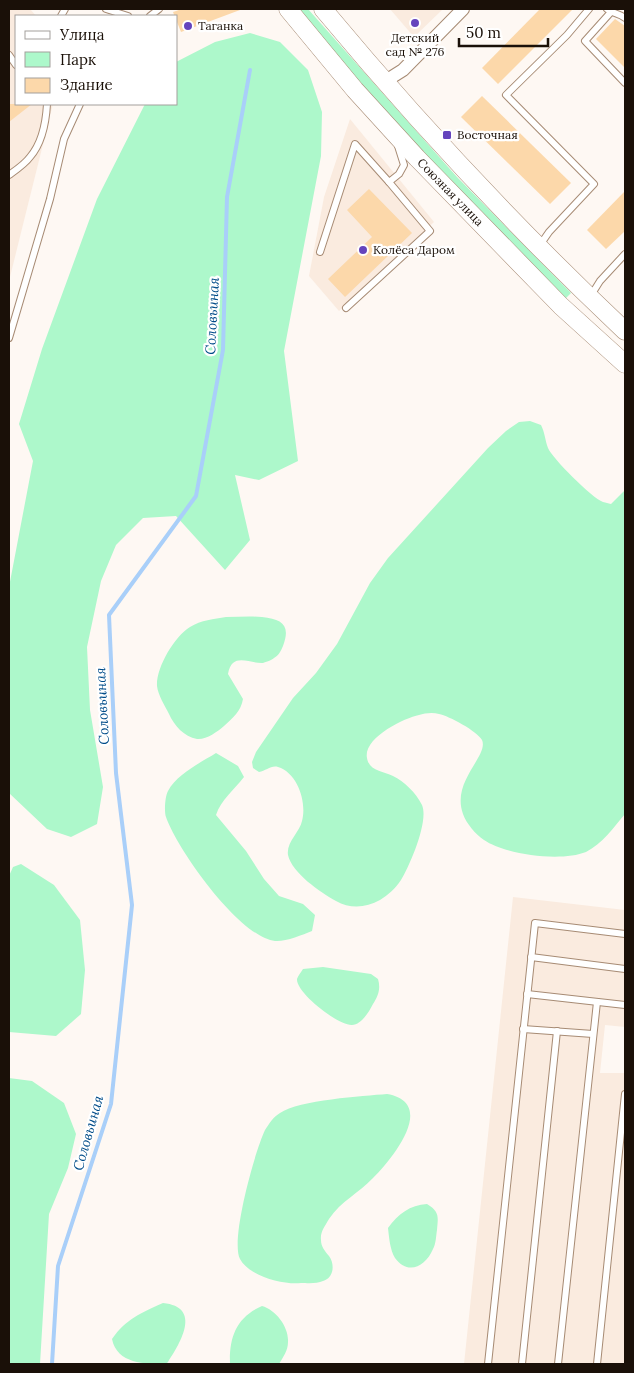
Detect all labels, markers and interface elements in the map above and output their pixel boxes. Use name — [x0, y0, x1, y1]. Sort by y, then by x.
legend — [15, 15, 178, 105]
scale bar — [459, 15, 548, 47]
marker: Детский сад № 276 — [409, 17, 421, 29]
place label: Таганка — [198, 18, 243, 33]
marker: Таганка — [182, 20, 194, 32]
text: 50 m — [466, 23, 501, 42]
text: Улица — [59, 25, 105, 44]
place label: Детский сад № 276 — [386, 30, 444, 59]
text: Парк — [60, 50, 96, 69]
text: Здание — [60, 75, 113, 94]
place label: Восточная — [457, 127, 518, 142]
marker: Восточная — [441, 129, 453, 141]
street label: Союзная улица — [414, 155, 487, 229]
place label: Колёса Даром — [373, 242, 455, 257]
marker: Колёса Даром — [357, 244, 369, 256]
water label: Соловьиная — [201, 277, 223, 355]
water label: Соловьиная — [91, 667, 113, 745]
water label: Соловьиная — [69, 1093, 107, 1173]

